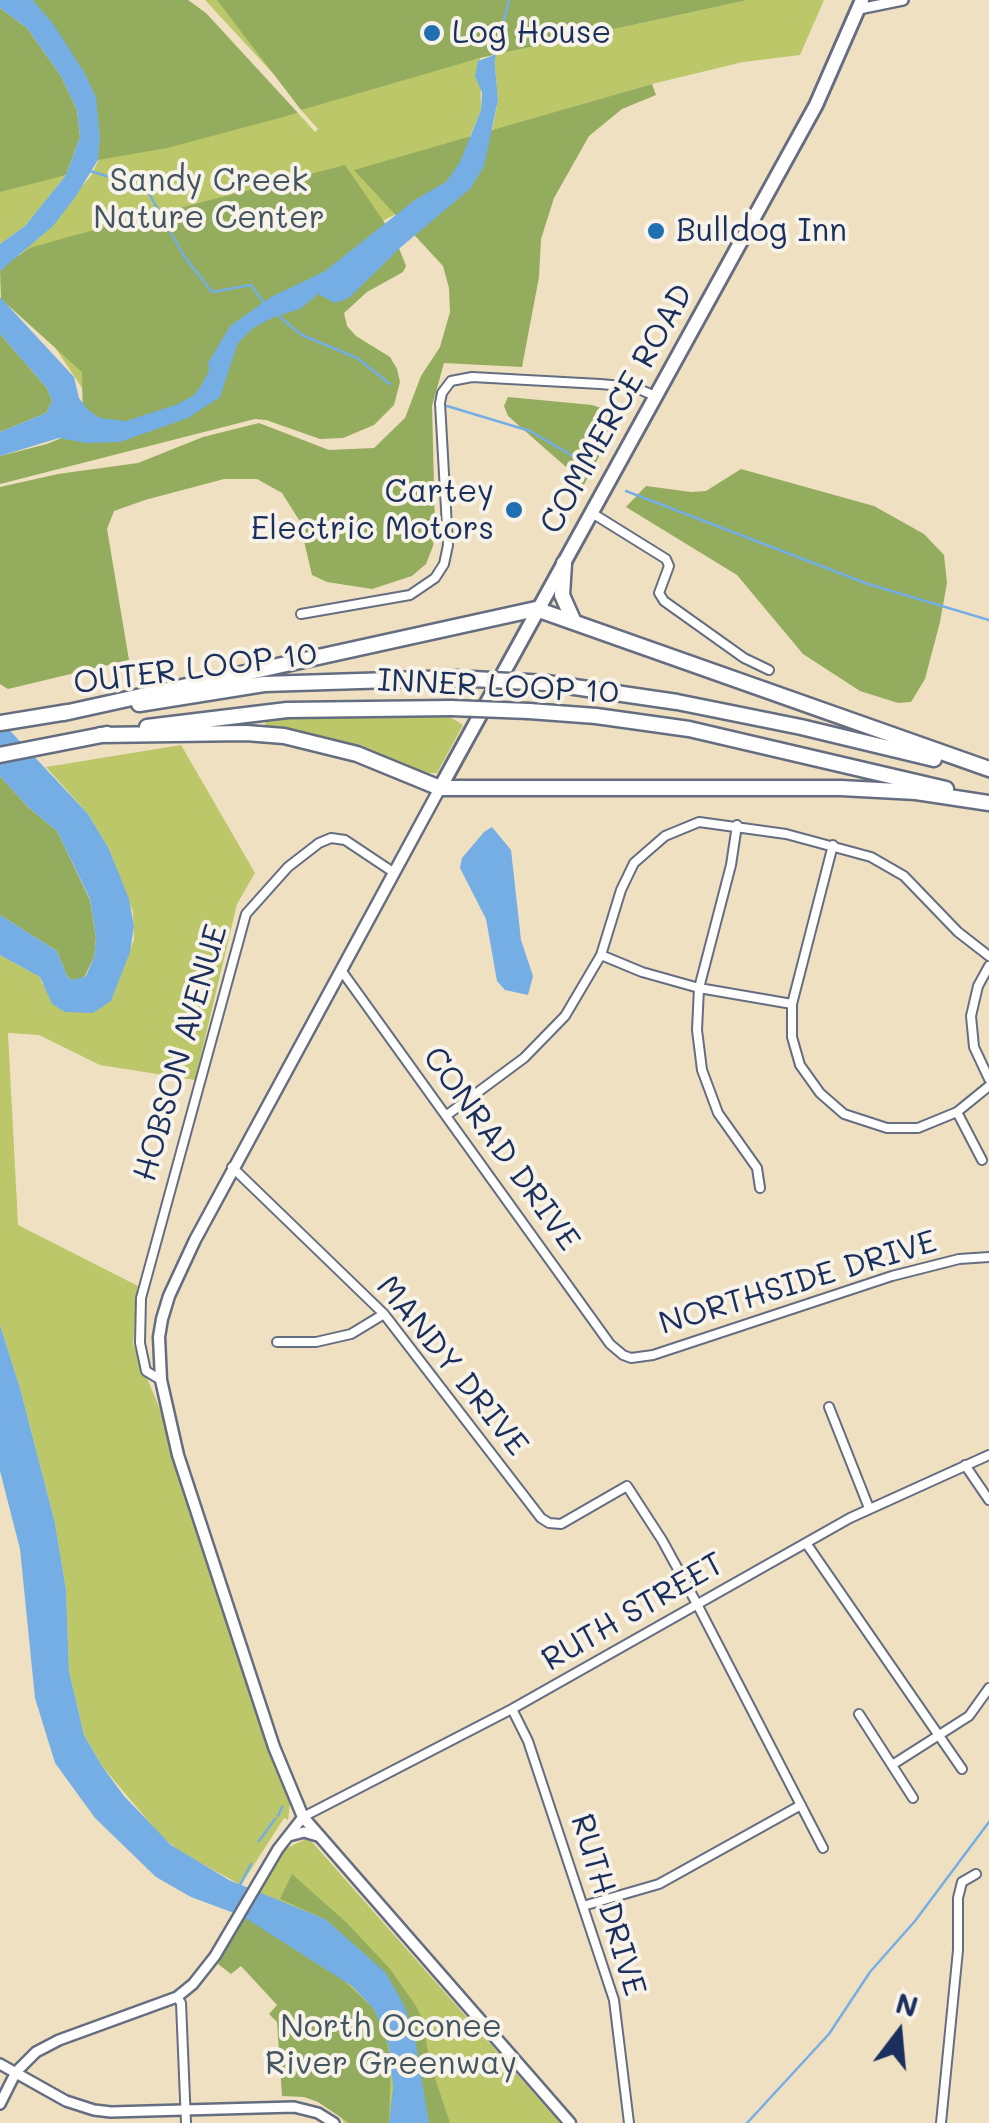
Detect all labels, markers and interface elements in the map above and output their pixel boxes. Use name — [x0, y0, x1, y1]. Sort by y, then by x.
place label: Log House — [452, 14, 611, 52]
marker: Log House — [421, 22, 443, 44]
park label: Sandy Creek Nature Center — [93, 162, 325, 237]
place label: Bulldog Inn — [676, 212, 847, 250]
marker: Bulldog Inn — [645, 220, 667, 242]
street label: COMMERCE ROAD — [532, 277, 702, 541]
place label: Cartey Electric Motors — [251, 473, 494, 548]
marker: Cartey Electric Motors — [503, 499, 525, 521]
street label: OUTER LOOP 10 — [71, 635, 319, 703]
street label: INNER LOOP 10 — [376, 662, 620, 712]
street label: HOBSON AVENUE — [126, 920, 236, 1186]
street label: CONRAD DRIVE — [414, 1040, 588, 1258]
street label: NORTHSIDE DRIVE — [655, 1223, 941, 1343]
street label: MANDY DRIVE — [368, 1268, 536, 1464]
street label: RUTH STREET — [535, 1544, 731, 1680]
street label: RUTH DRIVE — [562, 1809, 654, 2001]
north arrow — [849, 1983, 949, 2083]
text: N — [892, 1984, 922, 2024]
park label: North Oconee River Greenway — [265, 2008, 517, 2083]

